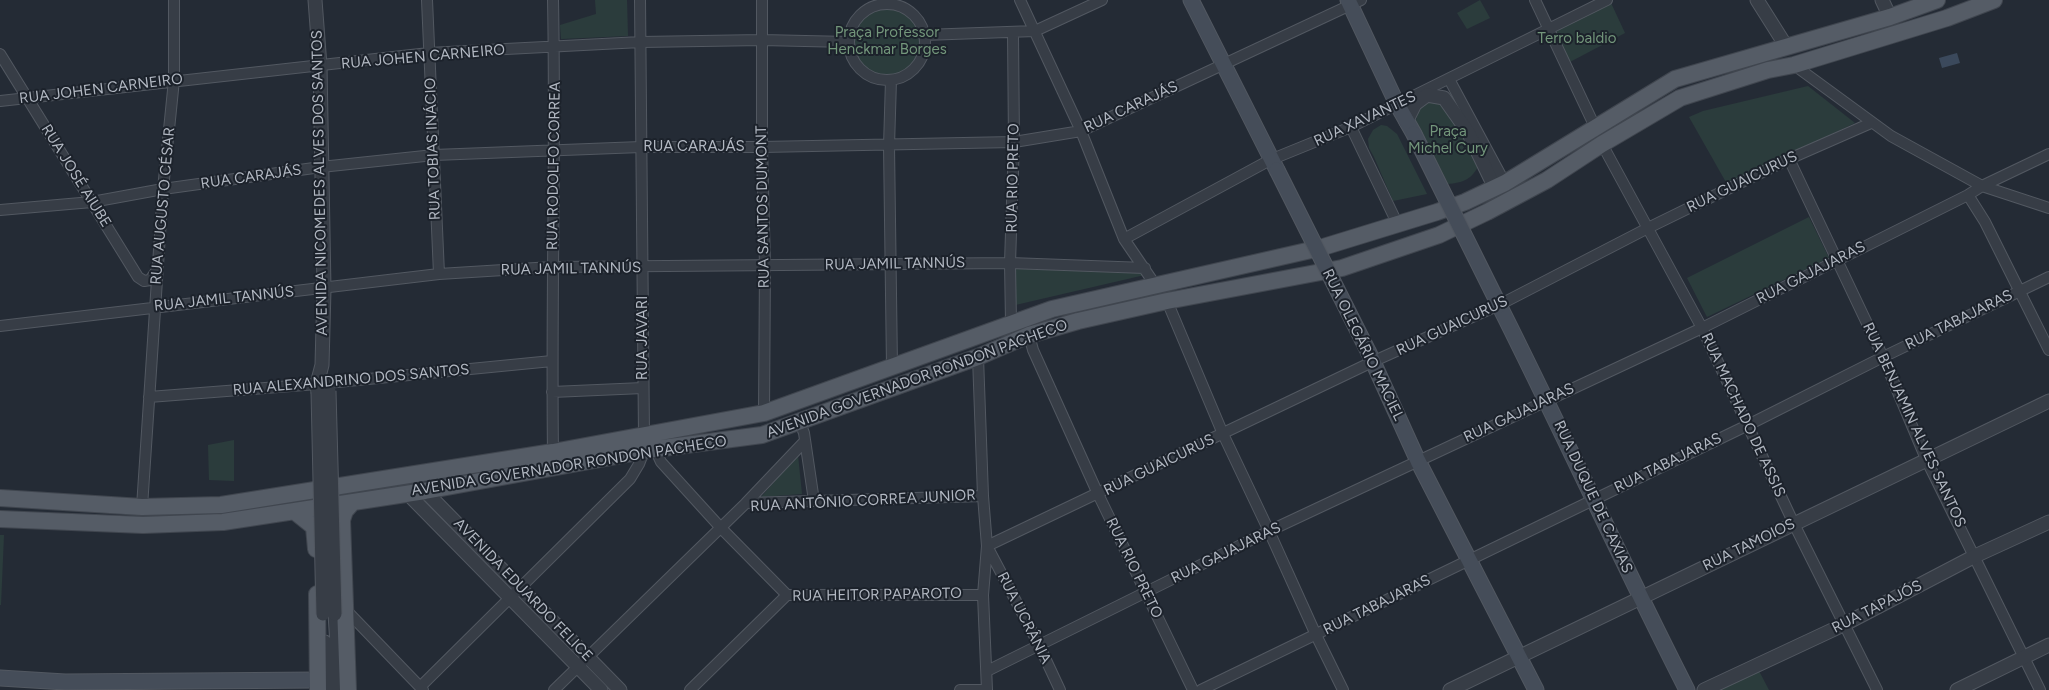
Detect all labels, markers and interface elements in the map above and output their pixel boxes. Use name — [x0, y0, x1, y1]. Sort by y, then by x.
park label: Praça Professor Henckmar Borges — [827, 24, 947, 59]
street label: AVENIDA NICOMEDES ALVES DOS SANTOS — [308, 30, 332, 336]
park label: Terro baldio — [1538, 30, 1616, 48]
street label: RUA JOHEN CARNEIRO — [340, 41, 506, 73]
street label: RUA JOHEN CARNEIRO — [18, 70, 184, 108]
street label: RUA CARAJÁS — [1081, 77, 1181, 137]
street label: RUA TOBIAS INÁCIO — [422, 78, 444, 220]
street label: RUA RODOLFO CORREA — [544, 82, 564, 250]
street label: RUA XAVANTES — [1311, 88, 1419, 150]
street label: RUA JOSÉ AIUBE — [37, 121, 115, 231]
street label: RUA RIO PRETO — [1003, 123, 1023, 233]
park label: Praça Michel Cury — [1408, 123, 1488, 158]
street label: RUA SANTOS DUMONT — [753, 125, 773, 289]
street label: RUA AUGUSTO CÉSAR — [147, 127, 179, 285]
street label: RUA CARAJÁS — [643, 138, 745, 156]
street label: RUA GUAICURUS — [1684, 147, 1800, 217]
street label: RUA CARAJÁS — [199, 161, 303, 193]
street label: RUA GAJAJARAS — [1754, 238, 1868, 308]
street label: RUA JAMIL TANNÚS — [825, 254, 965, 274]
street label: RUA JAMIL TANNÚS — [501, 259, 641, 279]
street label: RUA OLEGÁRIO MACIEL — [1318, 266, 1408, 424]
street label: RUA JAMIL TANNÚS — [153, 283, 295, 315]
street label: RUA TABAJARAS — [1902, 286, 2016, 354]
street label: RUA GUAICURUS — [1393, 292, 1511, 360]
street label: RUA JAVARI — [634, 296, 652, 380]
street label: AVENIDA GOVERNADOR RONDON PACHECO — [764, 316, 1070, 442]
street label: RUA BENJAMIN ALVES SANTOS — [1859, 320, 1969, 530]
street label: RUA MACHADO DE ASSIS — [1697, 330, 1789, 500]
street label: RUA ALEXANDRINO DOS SANTOS — [232, 361, 470, 399]
street label: RUA GAJAJARAS — [1461, 380, 1577, 446]
street label: RUA DUQUE DE CAXIAS — [1550, 418, 1636, 576]
street label: RUA TABAJARAS — [1611, 429, 1725, 497]
street label: RUA GUAICURUS — [1101, 430, 1217, 500]
street label: AVENIDA GOVERNADOR RONDON PACHECO — [410, 432, 728, 500]
street label: RUA ANTÔNIO CORREA JUNIOR — [750, 486, 976, 516]
street label: AVENIDA EDUARDO FELICE — [450, 515, 596, 665]
street label: RUA RIO PRETO — [1102, 515, 1166, 621]
street label: RUA TAMOIOS — [1700, 515, 1798, 575]
street label: RUA GAJAJARAS — [1168, 519, 1284, 587]
street label: RUA UCRÂNIA — [993, 569, 1055, 667]
street label: RUA TABAJARAS — [1320, 571, 1434, 639]
street label: RUA TAPAJÓS — [1829, 577, 1925, 637]
street label: RUA HEITOR PAPAROTO — [792, 585, 962, 605]

